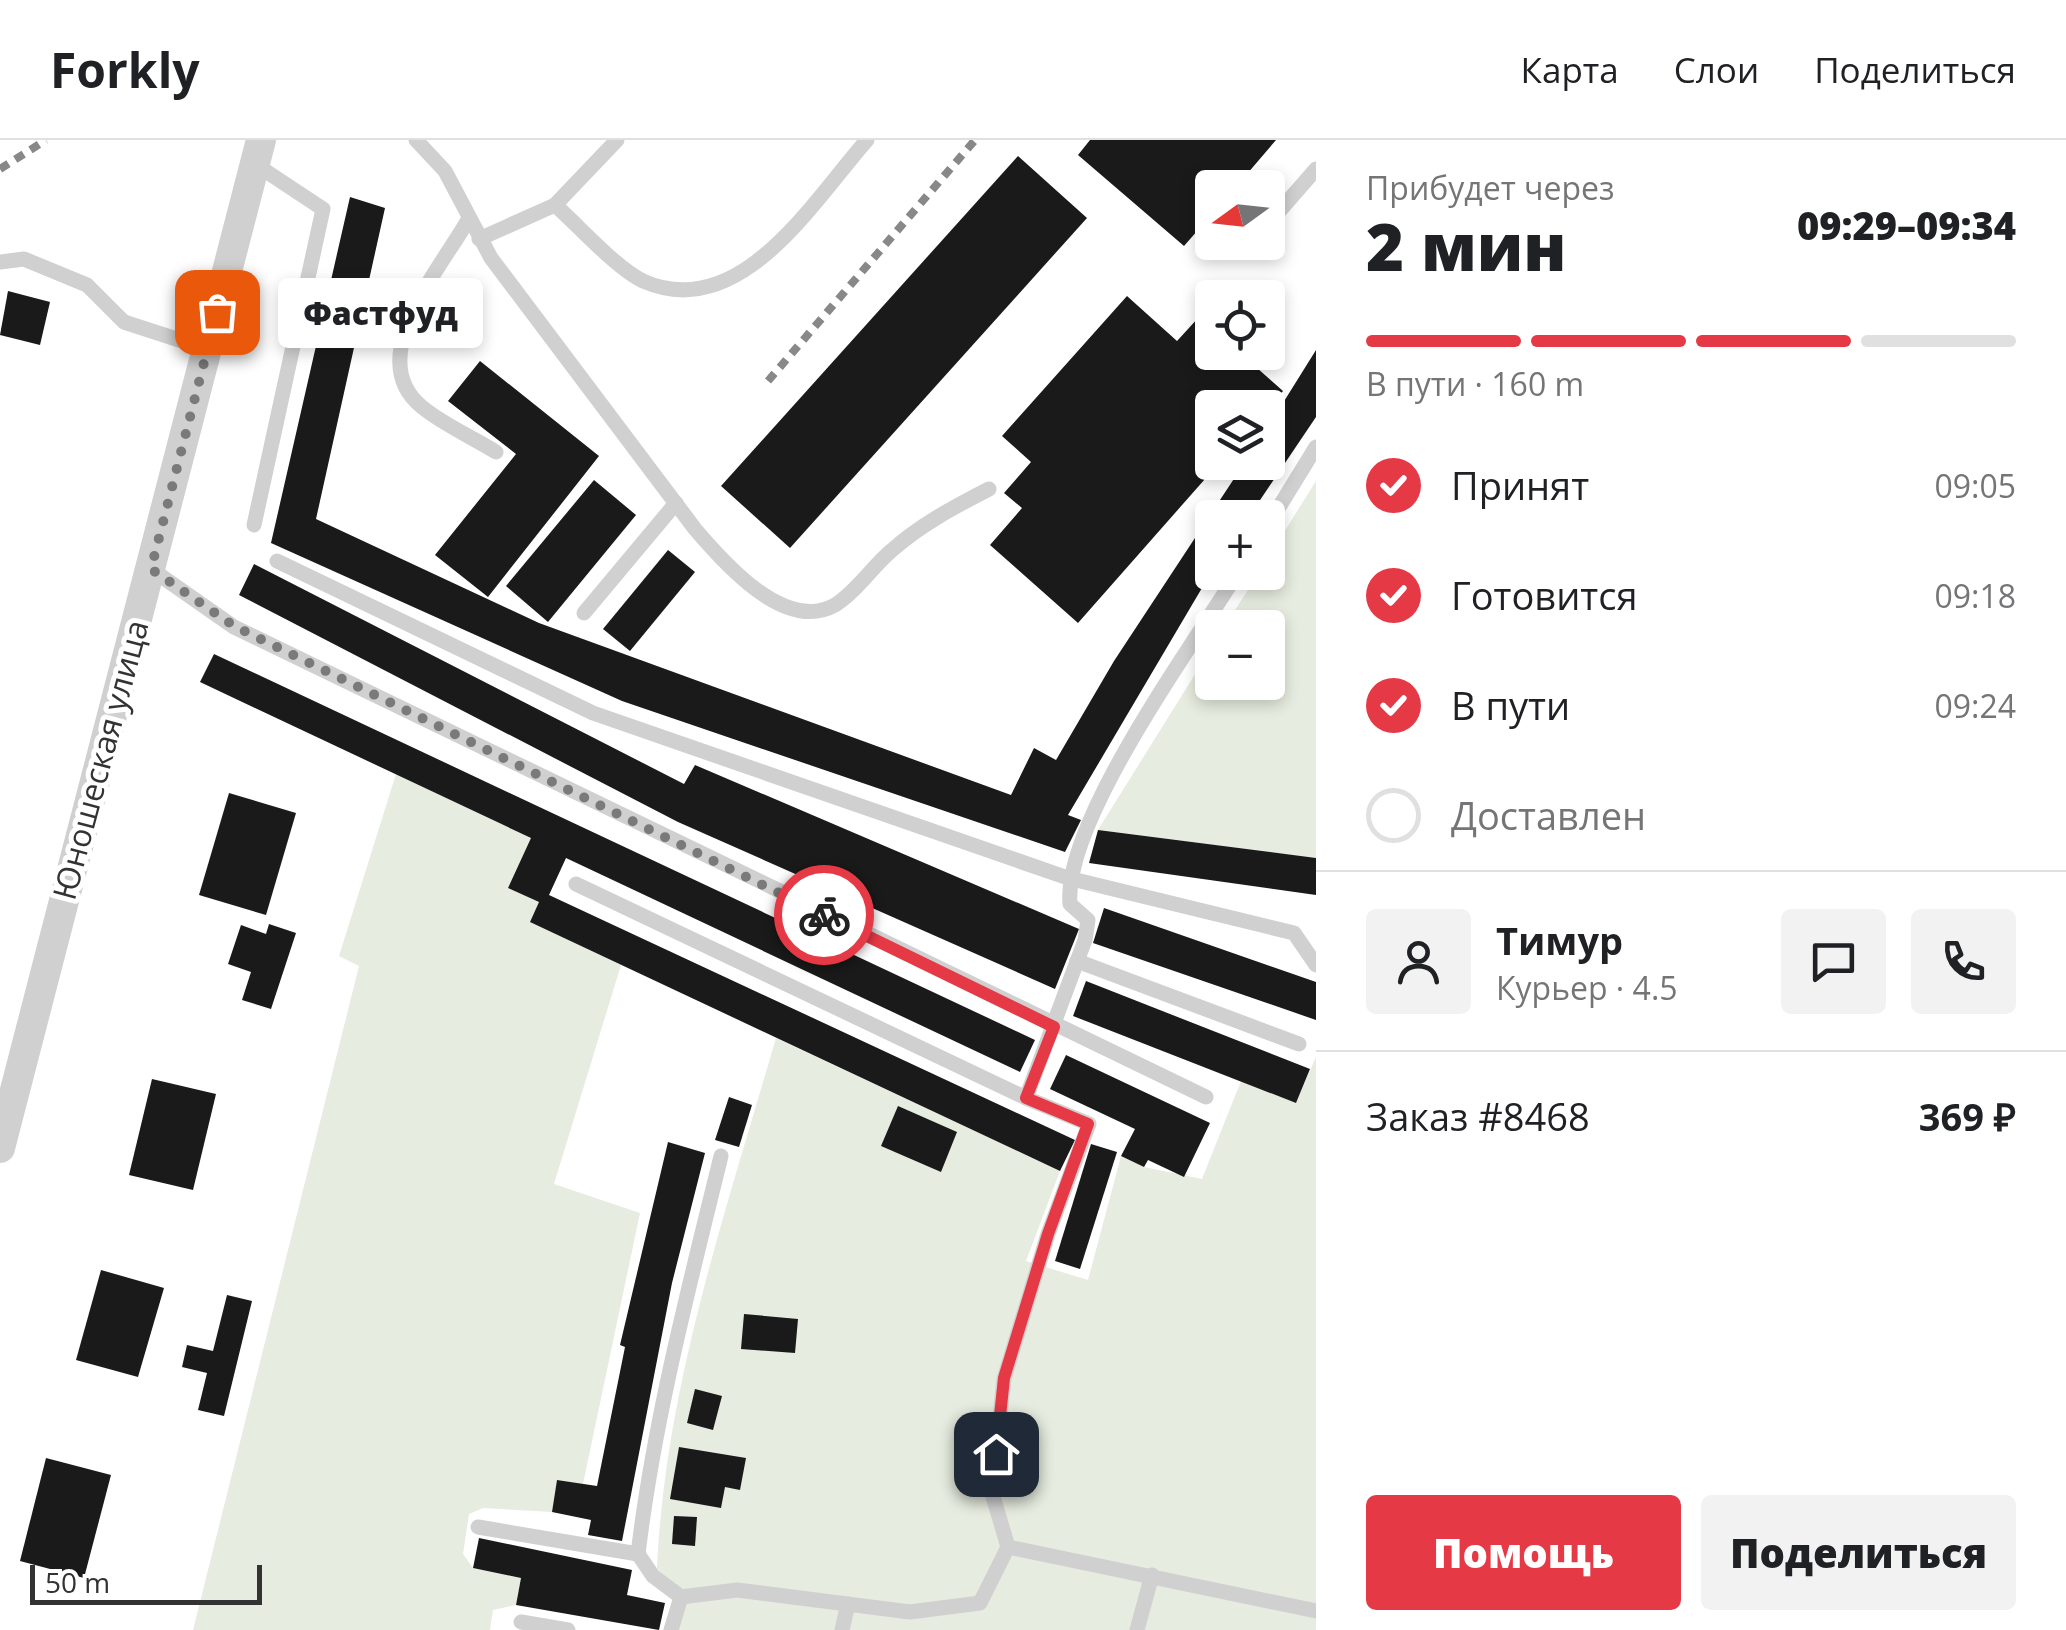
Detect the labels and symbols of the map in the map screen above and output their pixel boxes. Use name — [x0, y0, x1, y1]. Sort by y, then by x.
north arrow — [1195, 170, 1285, 260]
pin — [175, 270, 260, 355]
callout: Фастфуд — [277, 277, 482, 347]
street label: Юношеская улица — [42, 615, 158, 904]
courier — [774, 865, 874, 965]
pin — [954, 1412, 1039, 1497]
scale bar — [30, 1560, 262, 1604]

